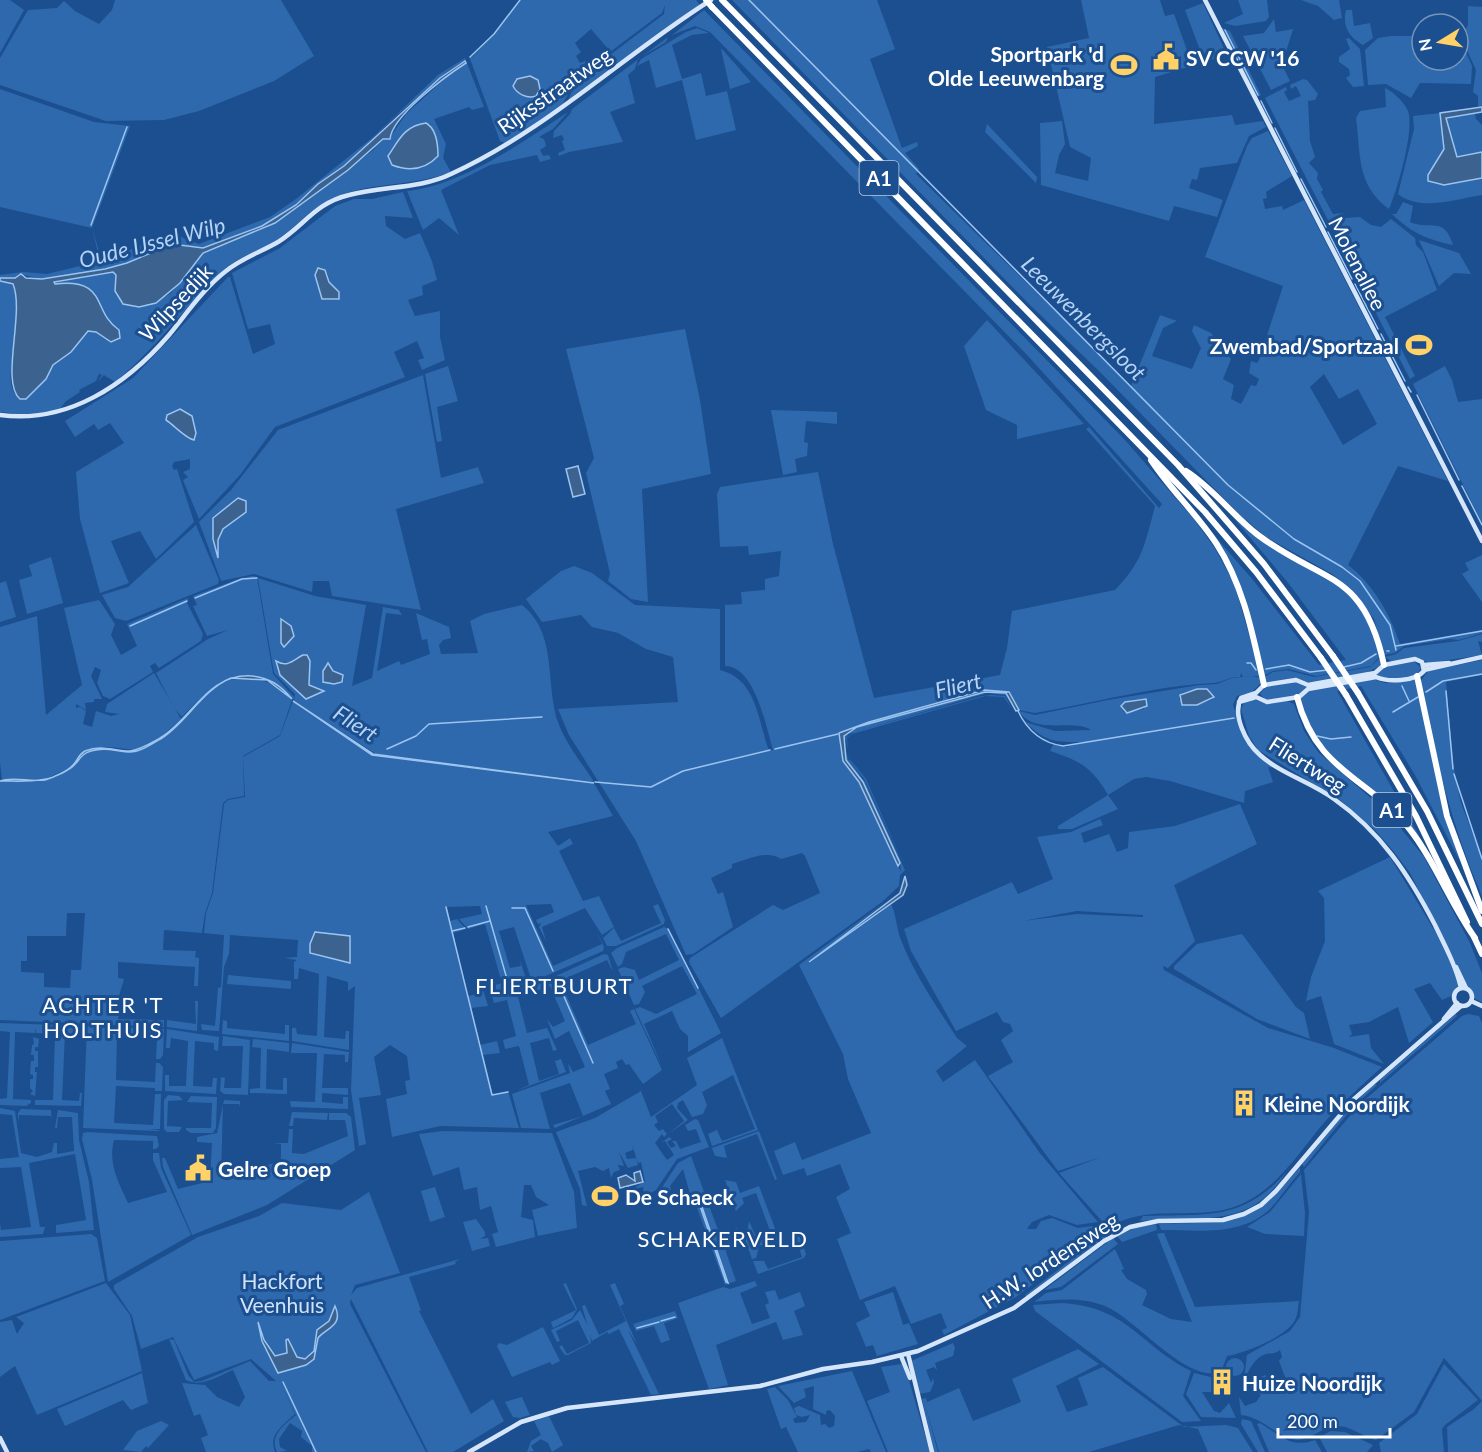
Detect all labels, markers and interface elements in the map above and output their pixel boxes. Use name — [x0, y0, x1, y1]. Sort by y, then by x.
north arrow — [1410, 12, 1470, 72]
text: N — [1414, 37, 1435, 53]
street label: Rijksstraatweg — [492, 41, 616, 139]
place label: Sportpark 'd Olde Leeuwenbarg — [928, 41, 1104, 90]
public building icon: SV CCW '16 — [1151, 42, 1181, 72]
place label: SV CCW '16 — [1186, 45, 1299, 70]
sports icon: Sportpark 'd Olde Leeuwenbarg — [1109, 50, 1139, 80]
road number: A1 — [860, 161, 898, 195]
water label: Oude IJssel Wilp — [76, 211, 228, 273]
street label: Molenallee — [1324, 212, 1392, 314]
water label: Leeuwenbergsloot — [1016, 250, 1152, 386]
street label: Wilpsedijk — [133, 258, 217, 346]
sports icon: Zwembad/Sportzaal — [1404, 330, 1434, 360]
place label: Zwembad/Sportzaal — [1210, 333, 1399, 358]
water label: Fliert — [932, 666, 984, 703]
water label: Fliert — [329, 699, 383, 747]
street label: Fliertweg — [1265, 731, 1351, 798]
road number: A1 — [1372, 793, 1412, 827]
district label: FLIERTBUURT — [475, 972, 633, 999]
district label: ACHTER 'T HOLTHUIS — [42, 991, 164, 1043]
building icon: Kleine Noordijk — [1229, 1088, 1259, 1118]
place label: Kleine Noordijk — [1264, 1091, 1410, 1116]
public building icon: Gelre Groep — [183, 1153, 213, 1183]
place label: Gelre Groep — [218, 1156, 331, 1181]
sports icon: De Schaeck — [590, 1181, 620, 1211]
place label: De Schaeck — [625, 1184, 735, 1209]
street label: H.W. Iordensweg — [977, 1207, 1123, 1313]
district label: SCHAKERVELD — [637, 1225, 809, 1252]
park label: Hackfort Veenhuis — [240, 1268, 324, 1317]
building icon: Huize Noordijk — [1207, 1367, 1237, 1397]
place label: Huize Noordijk — [1242, 1370, 1383, 1395]
scale bar — [1278, 1401, 1390, 1439]
text: 200 m — [1287, 1410, 1338, 1432]

